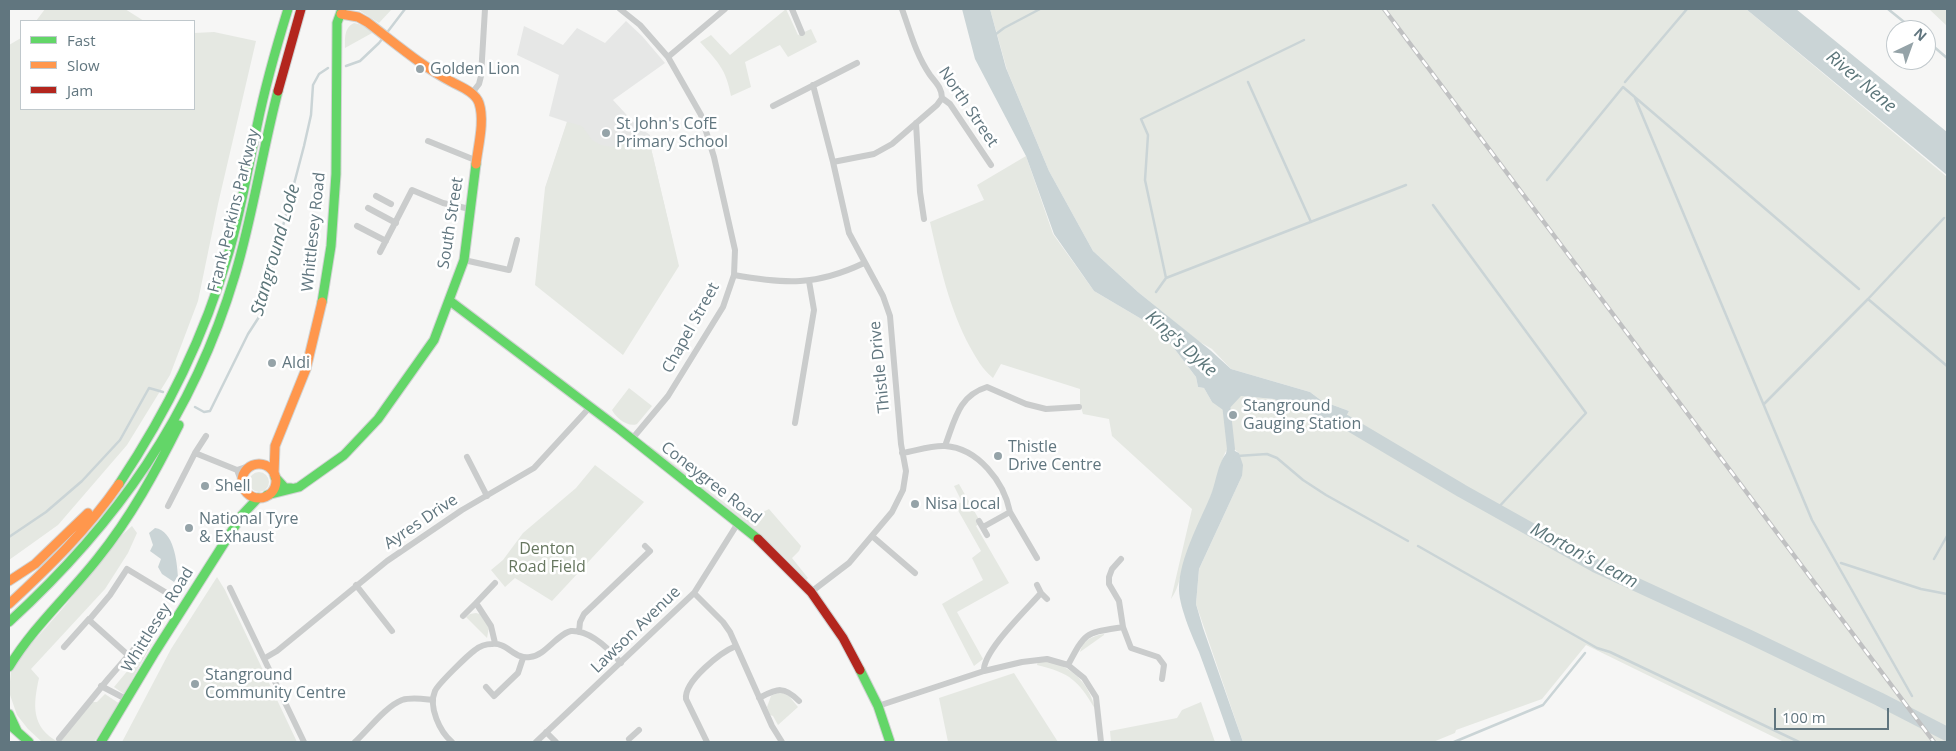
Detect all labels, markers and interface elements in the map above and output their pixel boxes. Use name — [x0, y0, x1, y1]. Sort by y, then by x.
legend — [20, 20, 195, 110]
north arrow — [1886, 20, 1936, 70]
text: N — [1910, 23, 1931, 45]
text: Fast — [67, 30, 96, 50]
water label: River Nene — [1822, 46, 1900, 118]
text: Slow — [67, 55, 100, 75]
place label: Golden Lion — [430, 59, 520, 79]
marker: Golden Lion — [414, 63, 426, 75]
street label: North Street — [934, 63, 1002, 151]
text: Jam — [67, 80, 93, 100]
place label: St John's CofE Primary School — [616, 114, 728, 152]
street label: Frank Perkins Parkway — [204, 127, 264, 295]
marker: St John's CofE Primary School — [600, 127, 612, 139]
street label: Whittlesey Road — [298, 171, 330, 293]
street label: South Street — [434, 176, 468, 270]
water label: Stanground Lode — [247, 182, 305, 318]
street label: Chapel Street — [658, 279, 724, 377]
water label: King's Dyke — [1141, 306, 1221, 382]
street label: Thistle Drive — [866, 320, 894, 414]
place label: Aldi — [282, 353, 310, 373]
marker: Aldi — [266, 357, 278, 369]
place label: Stanground Gauging Station — [1243, 396, 1361, 434]
marker: Stanground Gauging Station — [1227, 409, 1239, 421]
place label: Thistle Drive Centre — [1008, 437, 1101, 475]
street label: Coneygree Road — [657, 438, 765, 528]
marker: Thistle Drive Centre — [992, 450, 1004, 462]
place label: Shell — [215, 476, 251, 496]
marker: Shell — [199, 480, 211, 492]
street label: Ayres Drive — [381, 490, 461, 554]
place label: Nisa Local — [925, 494, 1000, 514]
marker: Nisa Local — [909, 498, 921, 510]
place label: National Tyre & Exhaust — [199, 509, 299, 547]
water label: Morton's Leam — [1527, 519, 1641, 593]
marker: National Tyre & Exhaust — [183, 522, 195, 534]
park label: Denton Road Field — [508, 539, 586, 577]
street label: Whittlesey Road — [118, 564, 198, 676]
street label: Lawson Avenue — [587, 583, 685, 677]
place label: Stanground Community Centre — [205, 665, 346, 703]
marker: Stanground Community Centre — [189, 678, 201, 690]
scale bar — [1776, 698, 1891, 730]
text: 100 m — [1782, 707, 1826, 727]

